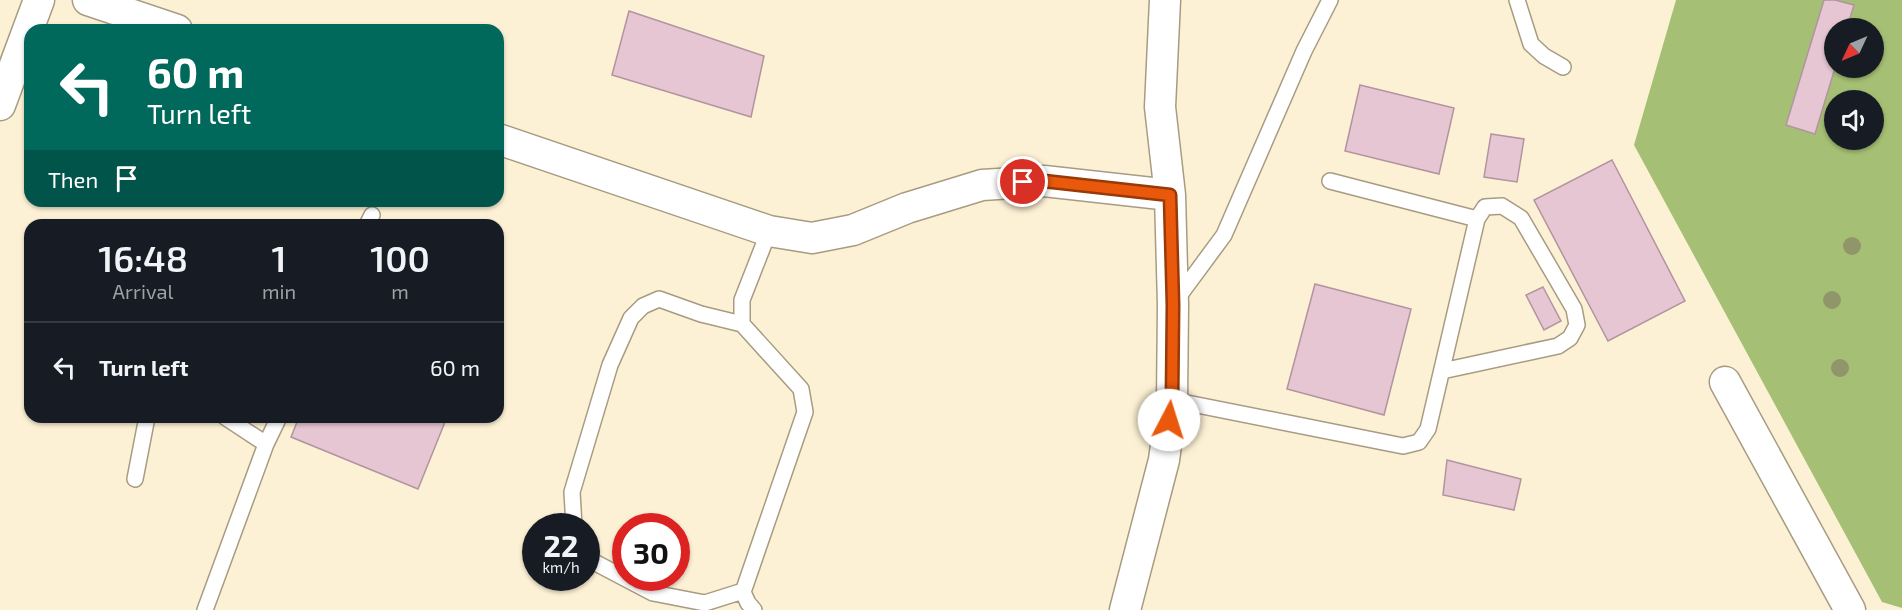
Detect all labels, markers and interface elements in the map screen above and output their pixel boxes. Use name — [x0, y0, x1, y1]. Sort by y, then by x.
north arrow — [1824, 18, 1884, 78]
map controls — [1824, 18, 1884, 150]
text: 60 m — [147, 46, 244, 96]
icon: left — [48, 48, 126, 126]
button: sound — [1824, 90, 1884, 150]
text: Turn left — [147, 97, 251, 129]
pin — [997, 156, 1048, 207]
icon: arrive — [110, 162, 143, 195]
icon: arrive — [1006, 165, 1039, 198]
text: Then — [48, 166, 98, 192]
text: 16:48 — [98, 236, 188, 279]
text: 1 — [271, 236, 287, 279]
text: 100 — [370, 236, 430, 279]
text: Arrival — [113, 279, 173, 303]
text: min — [262, 279, 296, 303]
text: m — [391, 279, 409, 303]
icon: left — [48, 351, 81, 384]
text: Turn left — [99, 354, 188, 380]
text: 60 m — [430, 354, 480, 380]
position arrow — [1137, 388, 1201, 452]
speed limit sign: 30 — [612, 513, 690, 591]
text: 22 — [544, 527, 578, 563]
text: km/h — [542, 558, 580, 576]

